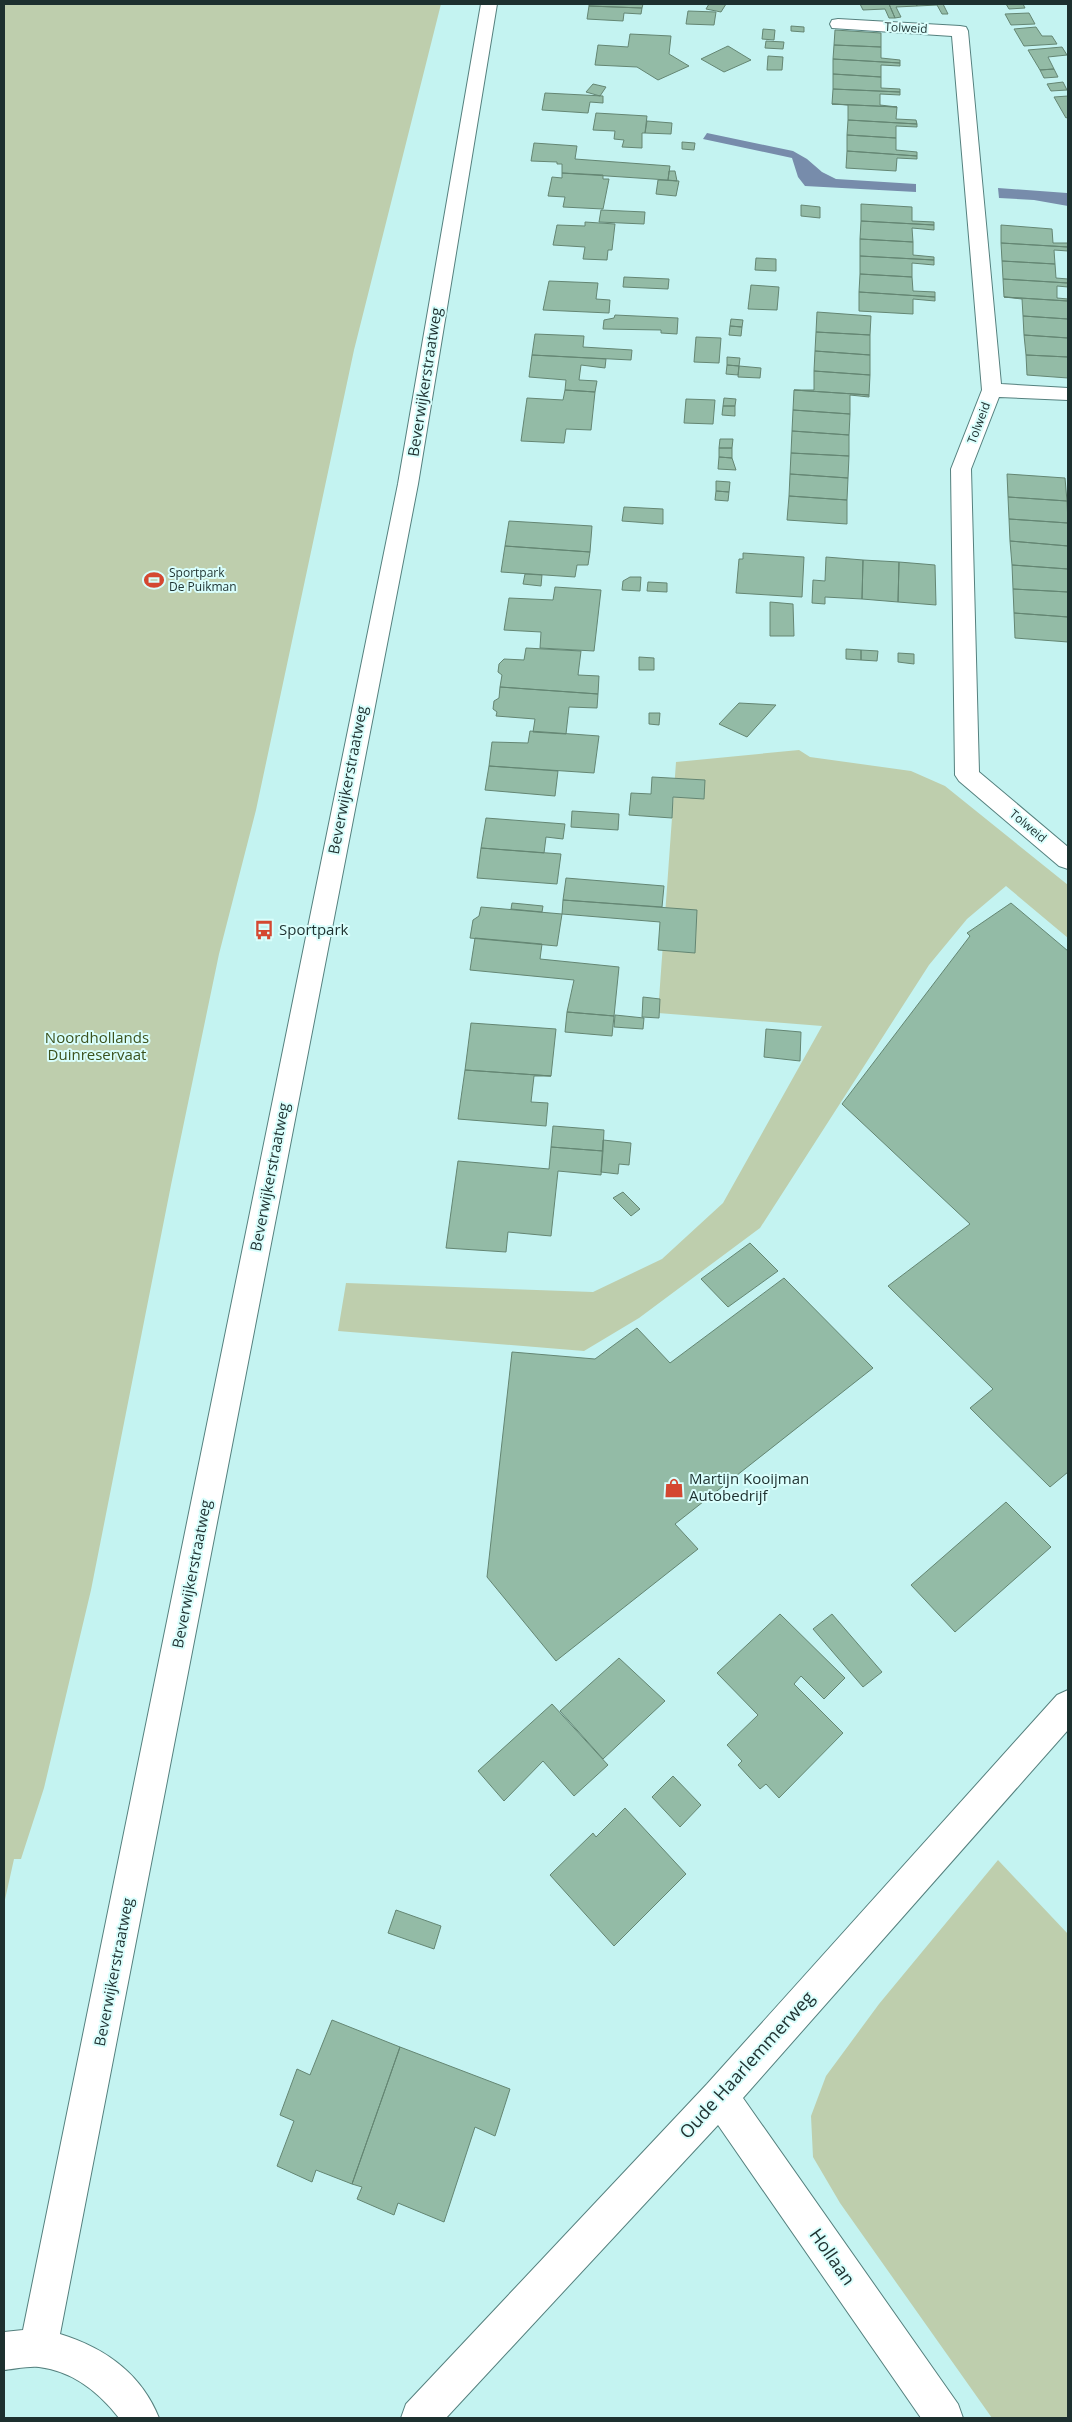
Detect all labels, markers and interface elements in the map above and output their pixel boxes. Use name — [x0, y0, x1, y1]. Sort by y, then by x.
street label: Tolweid — [884, 18, 928, 37]
street label: Beverwijkerstraatweg — [402, 306, 446, 458]
street label: Tolweid — [963, 400, 994, 446]
place label: Sportpark De Puikman — [169, 564, 237, 595]
sports icon: Sportpark De Puikman — [143, 569, 165, 591]
street label: Beverwijkerstraatweg — [323, 704, 371, 856]
street label: Tolweid — [1006, 805, 1050, 846]
bus stop icon: Sportpark — [253, 919, 275, 941]
place label: Sportpark — [279, 919, 349, 939]
park label: Noordhollands Duinreservaat — [45, 1027, 149, 1064]
street label: Beverwijkerstraatweg — [245, 1101, 293, 1253]
place label: Martijn Kooijman Autobedrijf — [689, 1468, 809, 1505]
shop icon: Martijn Kooijman Autobedrijf — [663, 1477, 685, 1499]
street label: Beverwijkerstraatweg — [167, 1498, 215, 1650]
street label: Beverwijkerstraatweg — [89, 1896, 137, 2048]
street label: Oude Haarlemmerweg — [674, 1985, 819, 2143]
street label: Hollaan — [805, 2223, 861, 2290]

